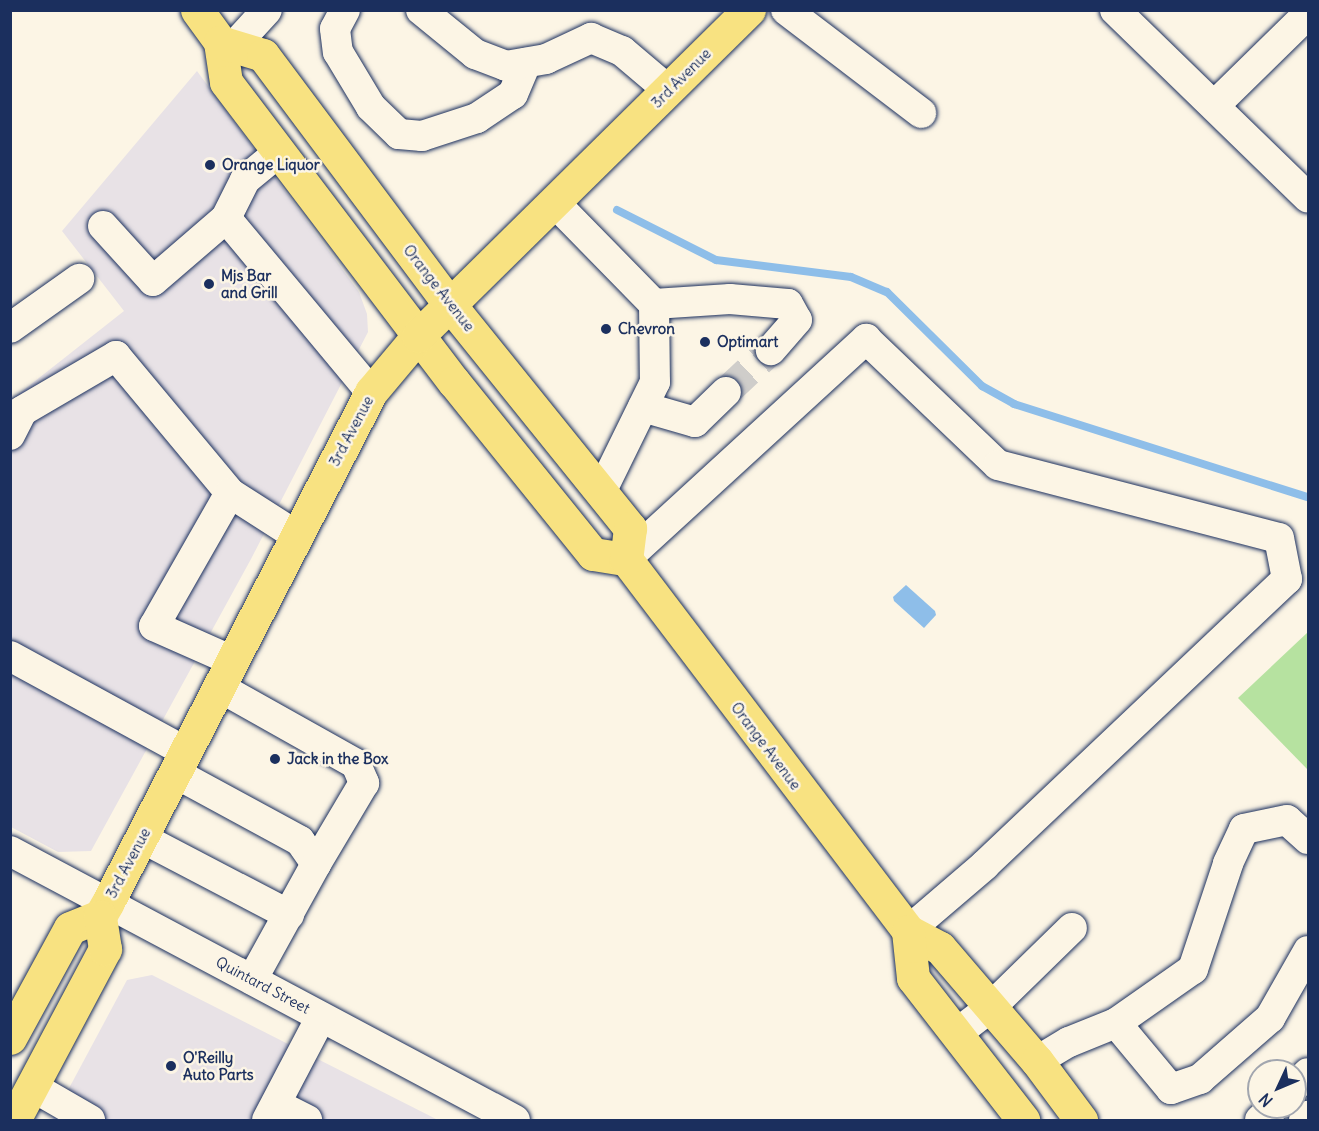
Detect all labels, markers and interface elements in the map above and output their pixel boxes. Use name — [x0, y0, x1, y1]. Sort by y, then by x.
street label: 3rd Avenue — [647, 44, 715, 112]
place label: Orange Liquor — [222, 156, 320, 174]
marker: Orange Liquor — [203, 158, 217, 172]
street label: Orange Avenue — [400, 241, 478, 335]
place label: Mjs Bar and Grill — [221, 266, 278, 301]
marker: Mjs Bar and Grill — [202, 277, 216, 291]
place label: Chevron — [618, 320, 675, 338]
marker: Chevron — [599, 322, 613, 336]
place label: Optimart — [717, 333, 778, 351]
marker: Optimart — [698, 335, 712, 349]
street label: 3rd Avenue — [325, 393, 377, 469]
street label: Orange Avenue — [727, 699, 805, 793]
place label: Jack in the Box — [287, 750, 388, 768]
marker: Jack in the Box — [268, 752, 282, 766]
street label: 3rd Avenue — [102, 825, 154, 901]
street label: Quintard Street — [213, 953, 313, 1017]
place label: O'Reilly Auto Parts — [183, 1048, 254, 1083]
marker: O'Reilly Auto Parts — [164, 1059, 178, 1073]
north arrow — [1247, 1059, 1307, 1119]
text: N — [1254, 1089, 1277, 1111]

